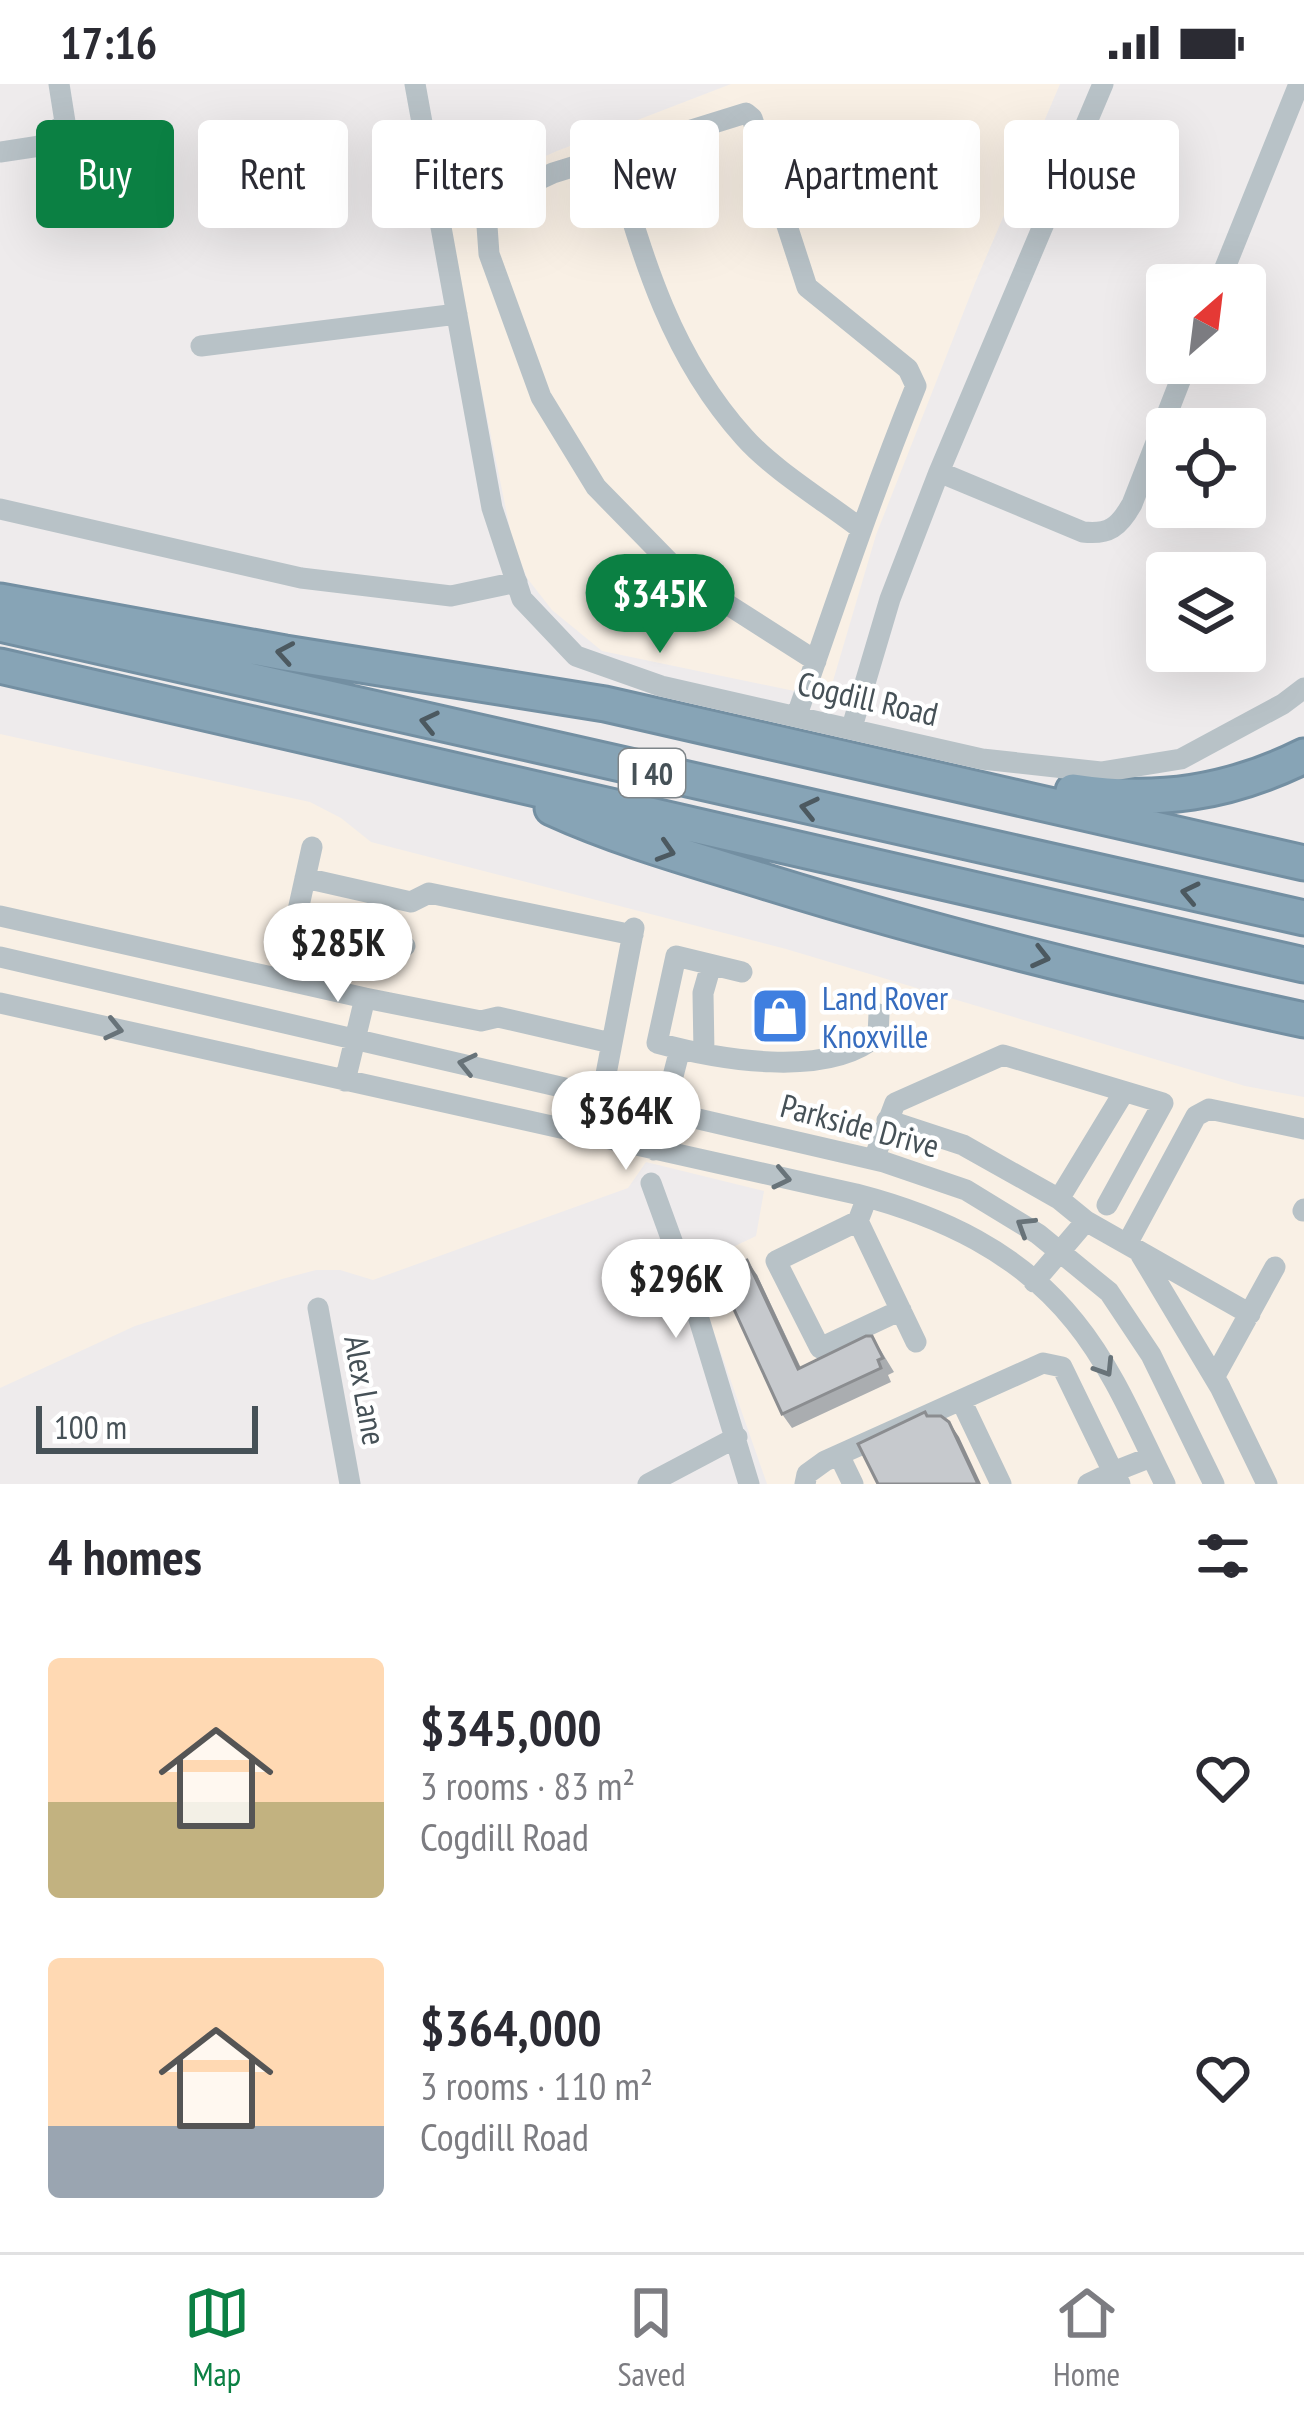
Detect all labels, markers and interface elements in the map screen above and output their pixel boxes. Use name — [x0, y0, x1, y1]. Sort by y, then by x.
text: 17:16 — [60, 13, 157, 71]
chip: Buy — [36, 120, 174, 228]
chip: Rent — [198, 120, 348, 228]
chip: Filters — [372, 120, 546, 228]
chip: New — [570, 120, 719, 228]
chip: Apartment — [743, 120, 980, 228]
chip: House — [1004, 120, 1179, 228]
north arrow — [1146, 264, 1266, 384]
map controls — [1146, 264, 1266, 672]
button: locate — [1146, 408, 1266, 528]
button: layers — [1146, 552, 1266, 672]
pin: $345K — [576, 554, 744, 656]
text: $345K — [613, 567, 707, 618]
one-way arrow — [275, 641, 295, 666]
street label: Cogdill Road — [794, 661, 942, 735]
one-way arrow — [419, 711, 439, 736]
road number: I 40 — [619, 749, 685, 797]
one-way arrow — [799, 797, 819, 822]
one-way arrow — [655, 837, 676, 862]
one-way arrow — [1180, 881, 1200, 906]
pin: $285K — [254, 903, 422, 1005]
text: $285K — [291, 916, 385, 967]
one-way arrow — [1030, 943, 1051, 968]
place label: Land Rover Knoxville — [822, 976, 948, 1057]
shop icon: Land Rover Knoxville — [749, 985, 811, 1047]
one-way arrow — [104, 1015, 124, 1040]
one-way arrow — [458, 1053, 478, 1078]
pin: $364K — [542, 1071, 710, 1173]
street label: Parkside Drive — [776, 1083, 944, 1167]
text: $364K — [579, 1084, 673, 1135]
one-way arrow — [771, 1164, 791, 1189]
one-way arrow — [1016, 1218, 1038, 1240]
pin: $296K — [592, 1239, 760, 1341]
text: $296K — [629, 1252, 723, 1303]
street label: Alex Lane — [335, 1332, 397, 1448]
one-way arrow — [1091, 1355, 1113, 1377]
scale bar — [36, 1400, 258, 1453]
text: 100 m — [54, 1405, 127, 1448]
text: 4 homes — [48, 1523, 202, 1589]
icon: filters — [1190, 1523, 1256, 1589]
text: $345,000 — [420, 1694, 602, 1760]
icon: home — [144, 1706, 288, 1850]
icon: heart — [1190, 1745, 1256, 1811]
text: 3 rooms · 83 m² — [420, 1760, 635, 1811]
text: Cogdill Road — [420, 1811, 589, 1862]
text: $364,000 — [420, 1994, 602, 2060]
icon: home — [144, 2006, 288, 2150]
icon: heart — [1190, 2045, 1256, 2111]
text: 3 rooms · 110 m² — [420, 2060, 653, 2111]
text: Cogdill Road — [420, 2111, 589, 2162]
tab: Map — [184, 2280, 250, 2395]
tab: Saved — [617, 2280, 685, 2395]
tab: Home — [1053, 2280, 1120, 2395]

